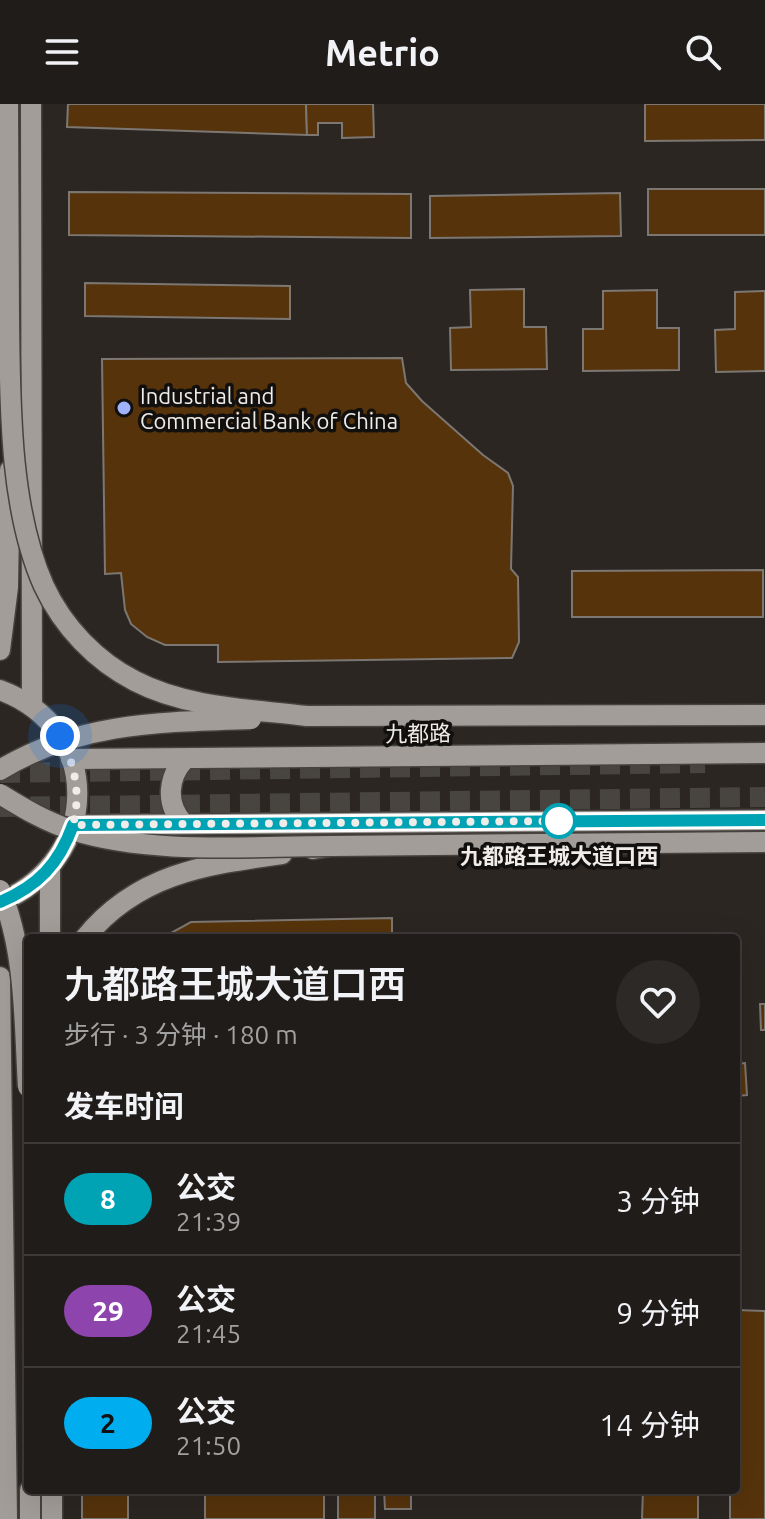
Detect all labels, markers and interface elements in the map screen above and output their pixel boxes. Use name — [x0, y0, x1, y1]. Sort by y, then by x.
icon: menu — [40, 30, 84, 74]
icon: search — [681, 30, 725, 74]
text: Metrio — [325, 32, 440, 73]
place label: Industrial and Commercial Bank of China — [140, 383, 398, 433]
marker: Industrial and Commercial Bank of China — [115, 399, 133, 417]
your location — [40, 716, 80, 756]
street label: 九都路 — [385, 720, 451, 746]
marker: 九都路王城大道口西 — [542, 804, 576, 838]
place label: 九都路王城大道口西 — [460, 843, 658, 868]
button: heart — [616, 960, 700, 1044]
text: 九都路王城大道口西 — [64, 963, 406, 1005]
text: 步行 · 3 分钟 · 180 m — [64, 1020, 298, 1049]
text: 发车时间 — [64, 1089, 184, 1123]
text: 公交 — [176, 1170, 236, 1204]
text: 8 — [100, 1183, 116, 1214]
text: 3 分钟 — [616, 1184, 700, 1218]
text: 21:39 — [176, 1207, 241, 1236]
text: 公交 — [176, 1282, 236, 1316]
text: 29 — [92, 1295, 124, 1326]
text: 9 分钟 — [616, 1296, 700, 1330]
text: 21:45 — [176, 1319, 241, 1348]
text: 公交 — [176, 1394, 236, 1428]
text: 2 — [100, 1407, 116, 1438]
text: 14 分钟 — [599, 1408, 700, 1442]
text: 21:50 — [176, 1431, 241, 1460]

